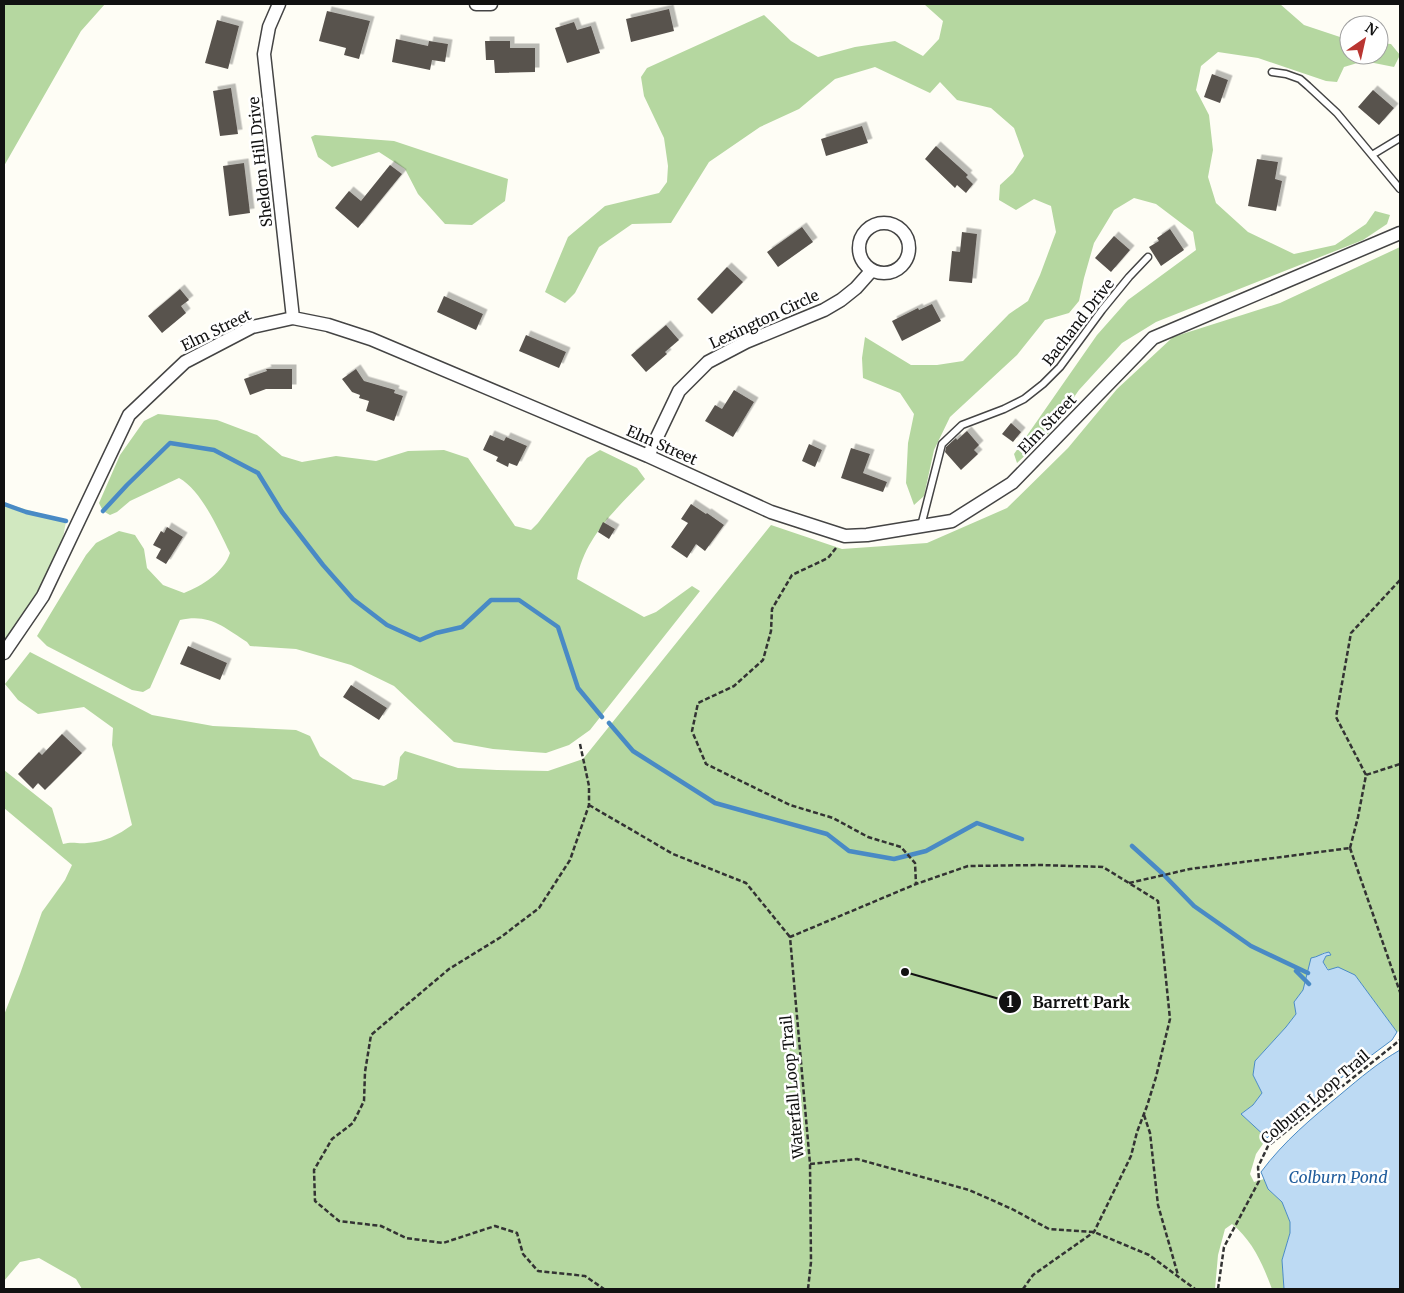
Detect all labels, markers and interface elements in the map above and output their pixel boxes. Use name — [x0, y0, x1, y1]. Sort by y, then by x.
north arrow — [1339, 15, 1389, 65]
text: N — [1362, 19, 1381, 40]
street label: Sheldon Hill Drive — [244, 96, 276, 228]
street label: Bachand Drive — [1038, 275, 1118, 369]
street label: Lexington Circle — [706, 285, 822, 353]
street label: Elm Street — [178, 305, 254, 355]
street label: Elm Street — [1014, 390, 1080, 458]
street label: Elm Street — [624, 421, 701, 469]
callout: Barrett Park — [998, 986, 1140, 1017]
text: 1 — [1007, 992, 1014, 1011]
text: Barrett Park — [1032, 992, 1130, 1012]
street label: Waterfall Loop Trail — [776, 1014, 808, 1160]
street label: Colburn Loop Trail — [1257, 1046, 1373, 1148]
water label: Colburn Pond — [1288, 1167, 1388, 1187]

